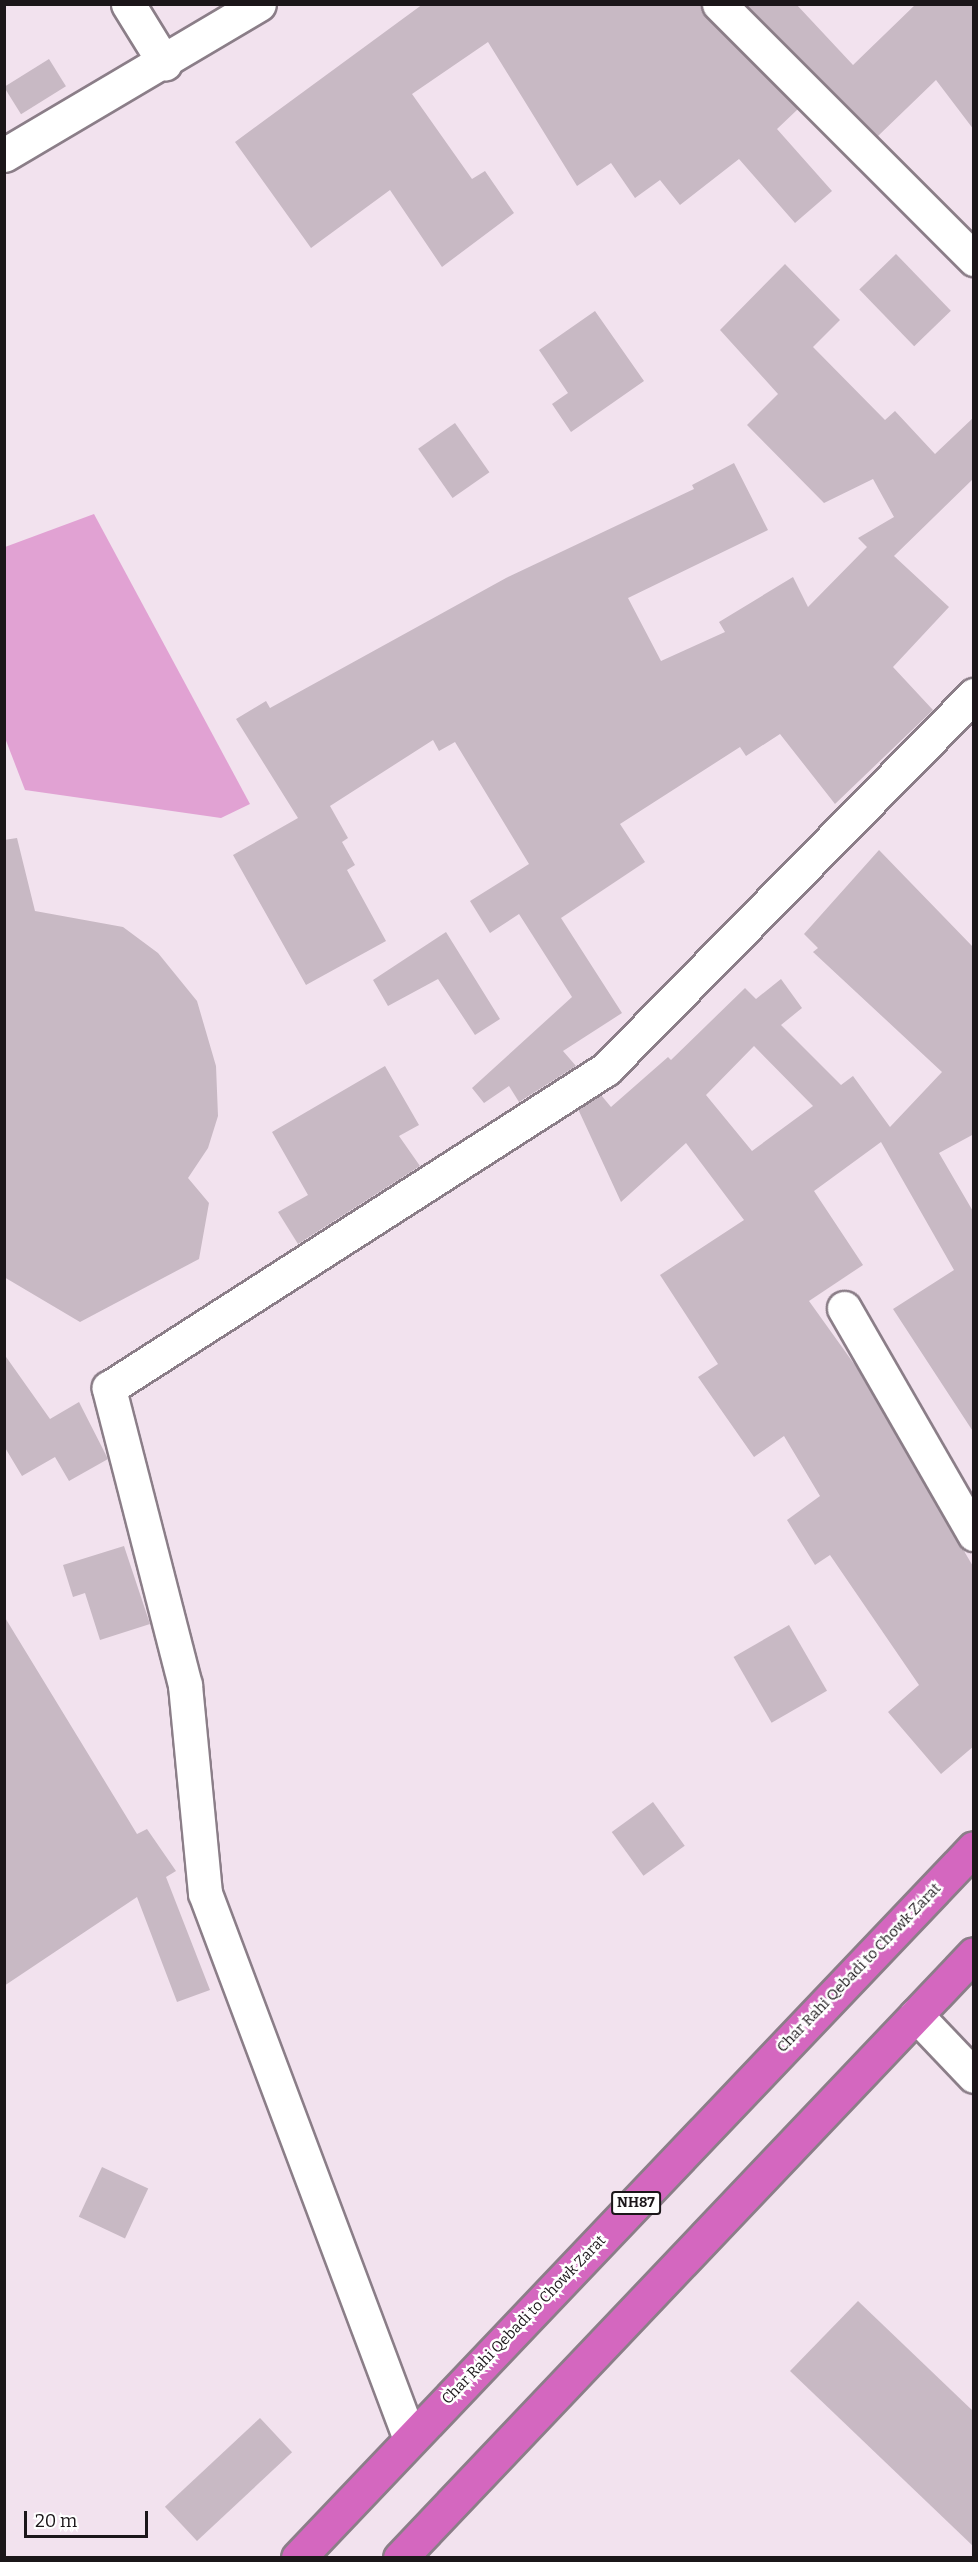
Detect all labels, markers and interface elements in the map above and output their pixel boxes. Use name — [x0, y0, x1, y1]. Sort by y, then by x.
street label: Char Rahi Qebadi to Chowk Zarat — [773, 1880, 945, 2056]
road number: NH87 — [610, 2192, 662, 2214]
street label: Char Rahi Qebadi to Chowk Zarat — [438, 2232, 610, 2408]
scale bar — [27, 2499, 152, 2537]
text: 20 m — [35, 2510, 77, 2532]

